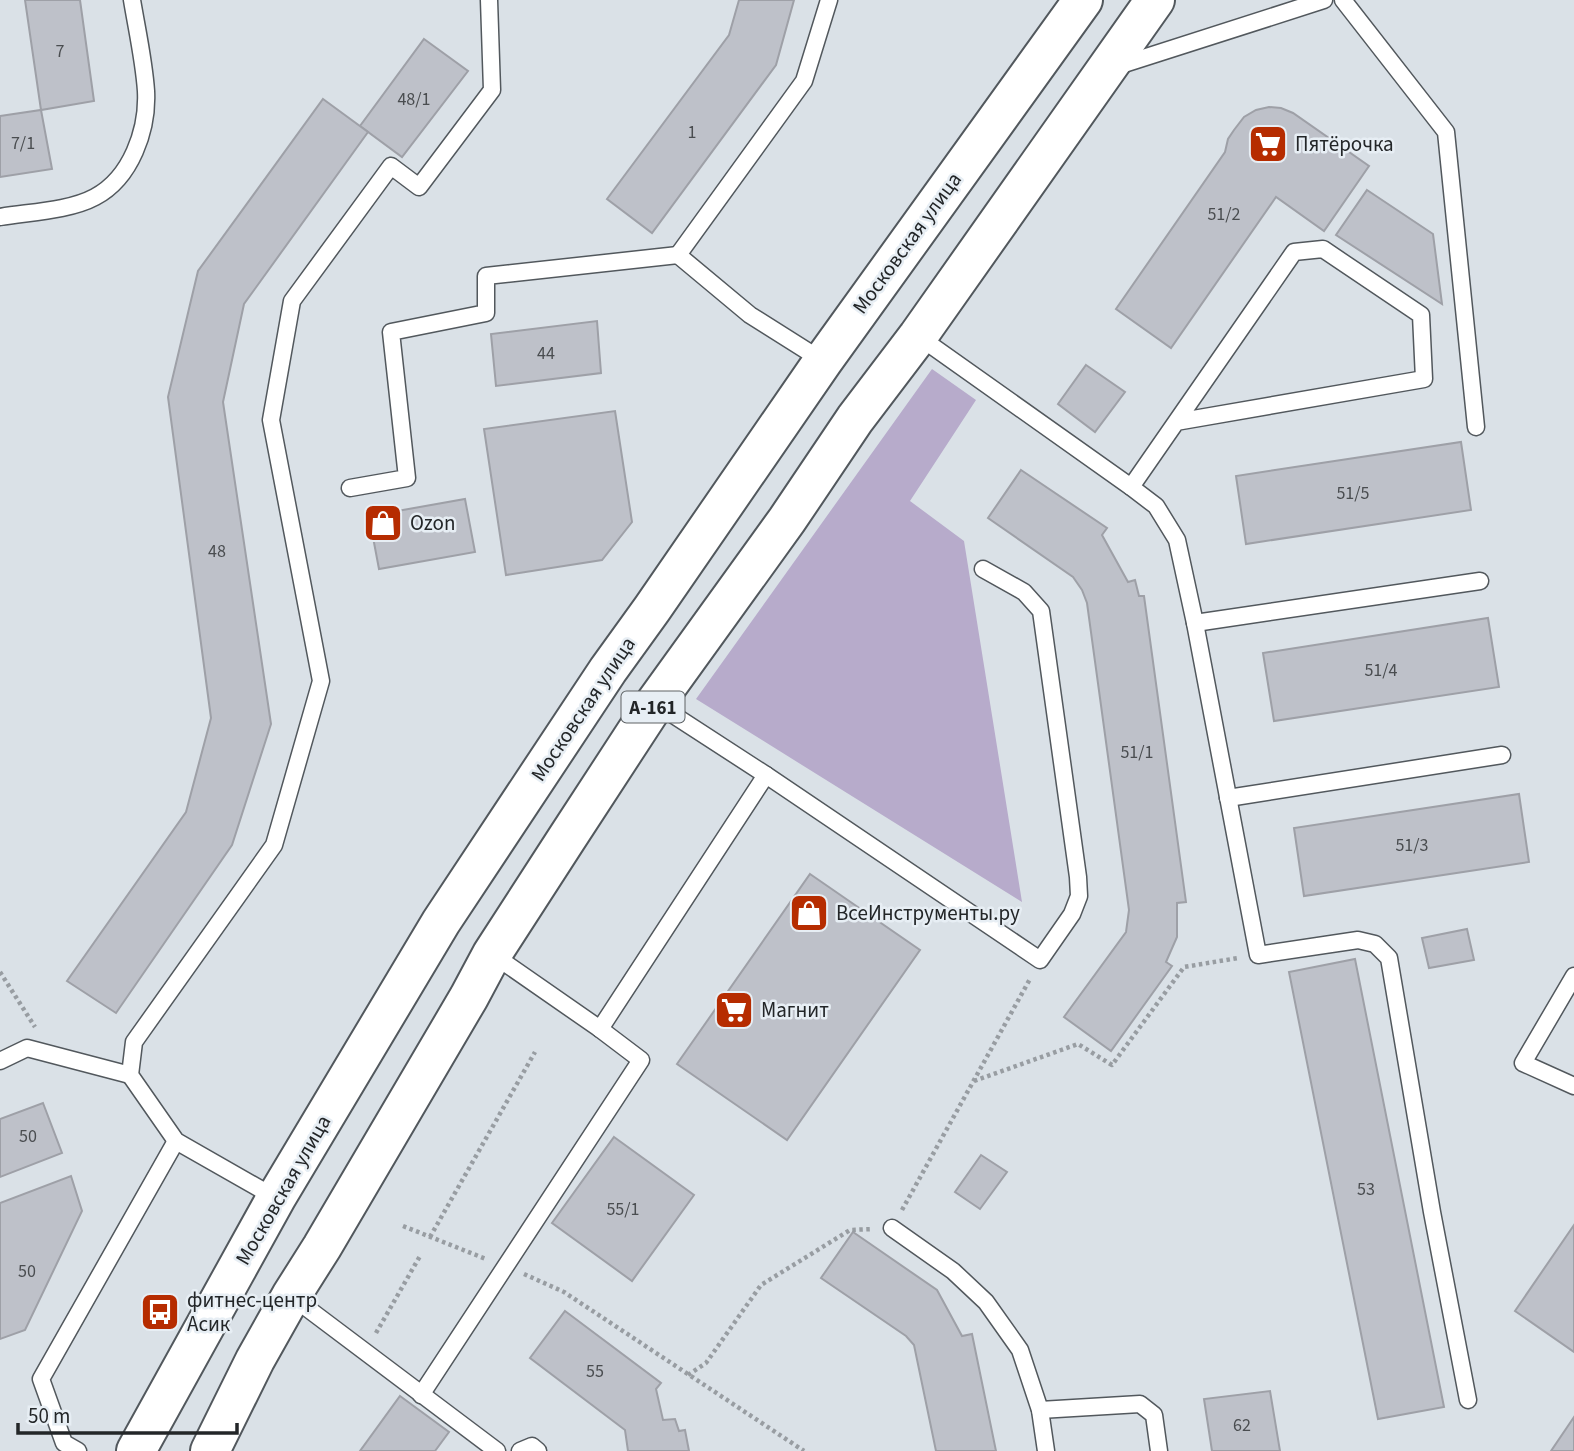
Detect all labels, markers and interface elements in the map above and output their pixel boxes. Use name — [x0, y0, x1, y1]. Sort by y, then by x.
house number: 7 — [56, 39, 65, 64]
house number: 48/1 — [397, 87, 431, 112]
house number: 1 — [688, 120, 696, 145]
supermarket icon: Пятёрочка — [1247, 123, 1289, 165]
place label: Пятёрочка — [1295, 129, 1394, 159]
house number: 7/1 — [11, 131, 35, 156]
street label: Московская улица — [845, 166, 969, 320]
house number: 51/2 — [1207, 202, 1241, 227]
house number: 44 — [537, 341, 555, 366]
house number: 51/5 — [1336, 481, 1370, 506]
shop icon: Ozon — [362, 502, 404, 544]
place label: Ozon — [410, 508, 455, 538]
house number: 48 — [208, 539, 226, 564]
street label: Московская улица — [523, 631, 643, 787]
house number: 51/4 — [1364, 658, 1398, 683]
road number: А-161 — [622, 692, 684, 722]
house number: 51/1 — [1120, 740, 1154, 765]
house number: 51/3 — [1395, 833, 1429, 858]
shop icon: ВсеИнструменты.ру — [788, 892, 830, 934]
place label: ВсеИнструменты.ру — [836, 898, 1020, 928]
supermarket icon: Магнит — [713, 989, 755, 1031]
place label: Магнит — [761, 995, 829, 1025]
street label: Московская улица — [228, 1109, 338, 1271]
house number: 50 — [19, 1124, 37, 1149]
house number: 53 — [1357, 1177, 1375, 1202]
house number: 55/1 — [606, 1197, 640, 1222]
house number: 50 — [18, 1259, 36, 1284]
place label: фитнес-центр Асик — [187, 1285, 317, 1339]
bus stop icon: фитнес-центр Асик — [139, 1291, 181, 1333]
house number: 55 — [586, 1359, 604, 1384]
scale bar — [18, 1392, 236, 1436]
text: 50 m — [28, 1401, 70, 1431]
house number: 62 — [1233, 1413, 1251, 1438]

